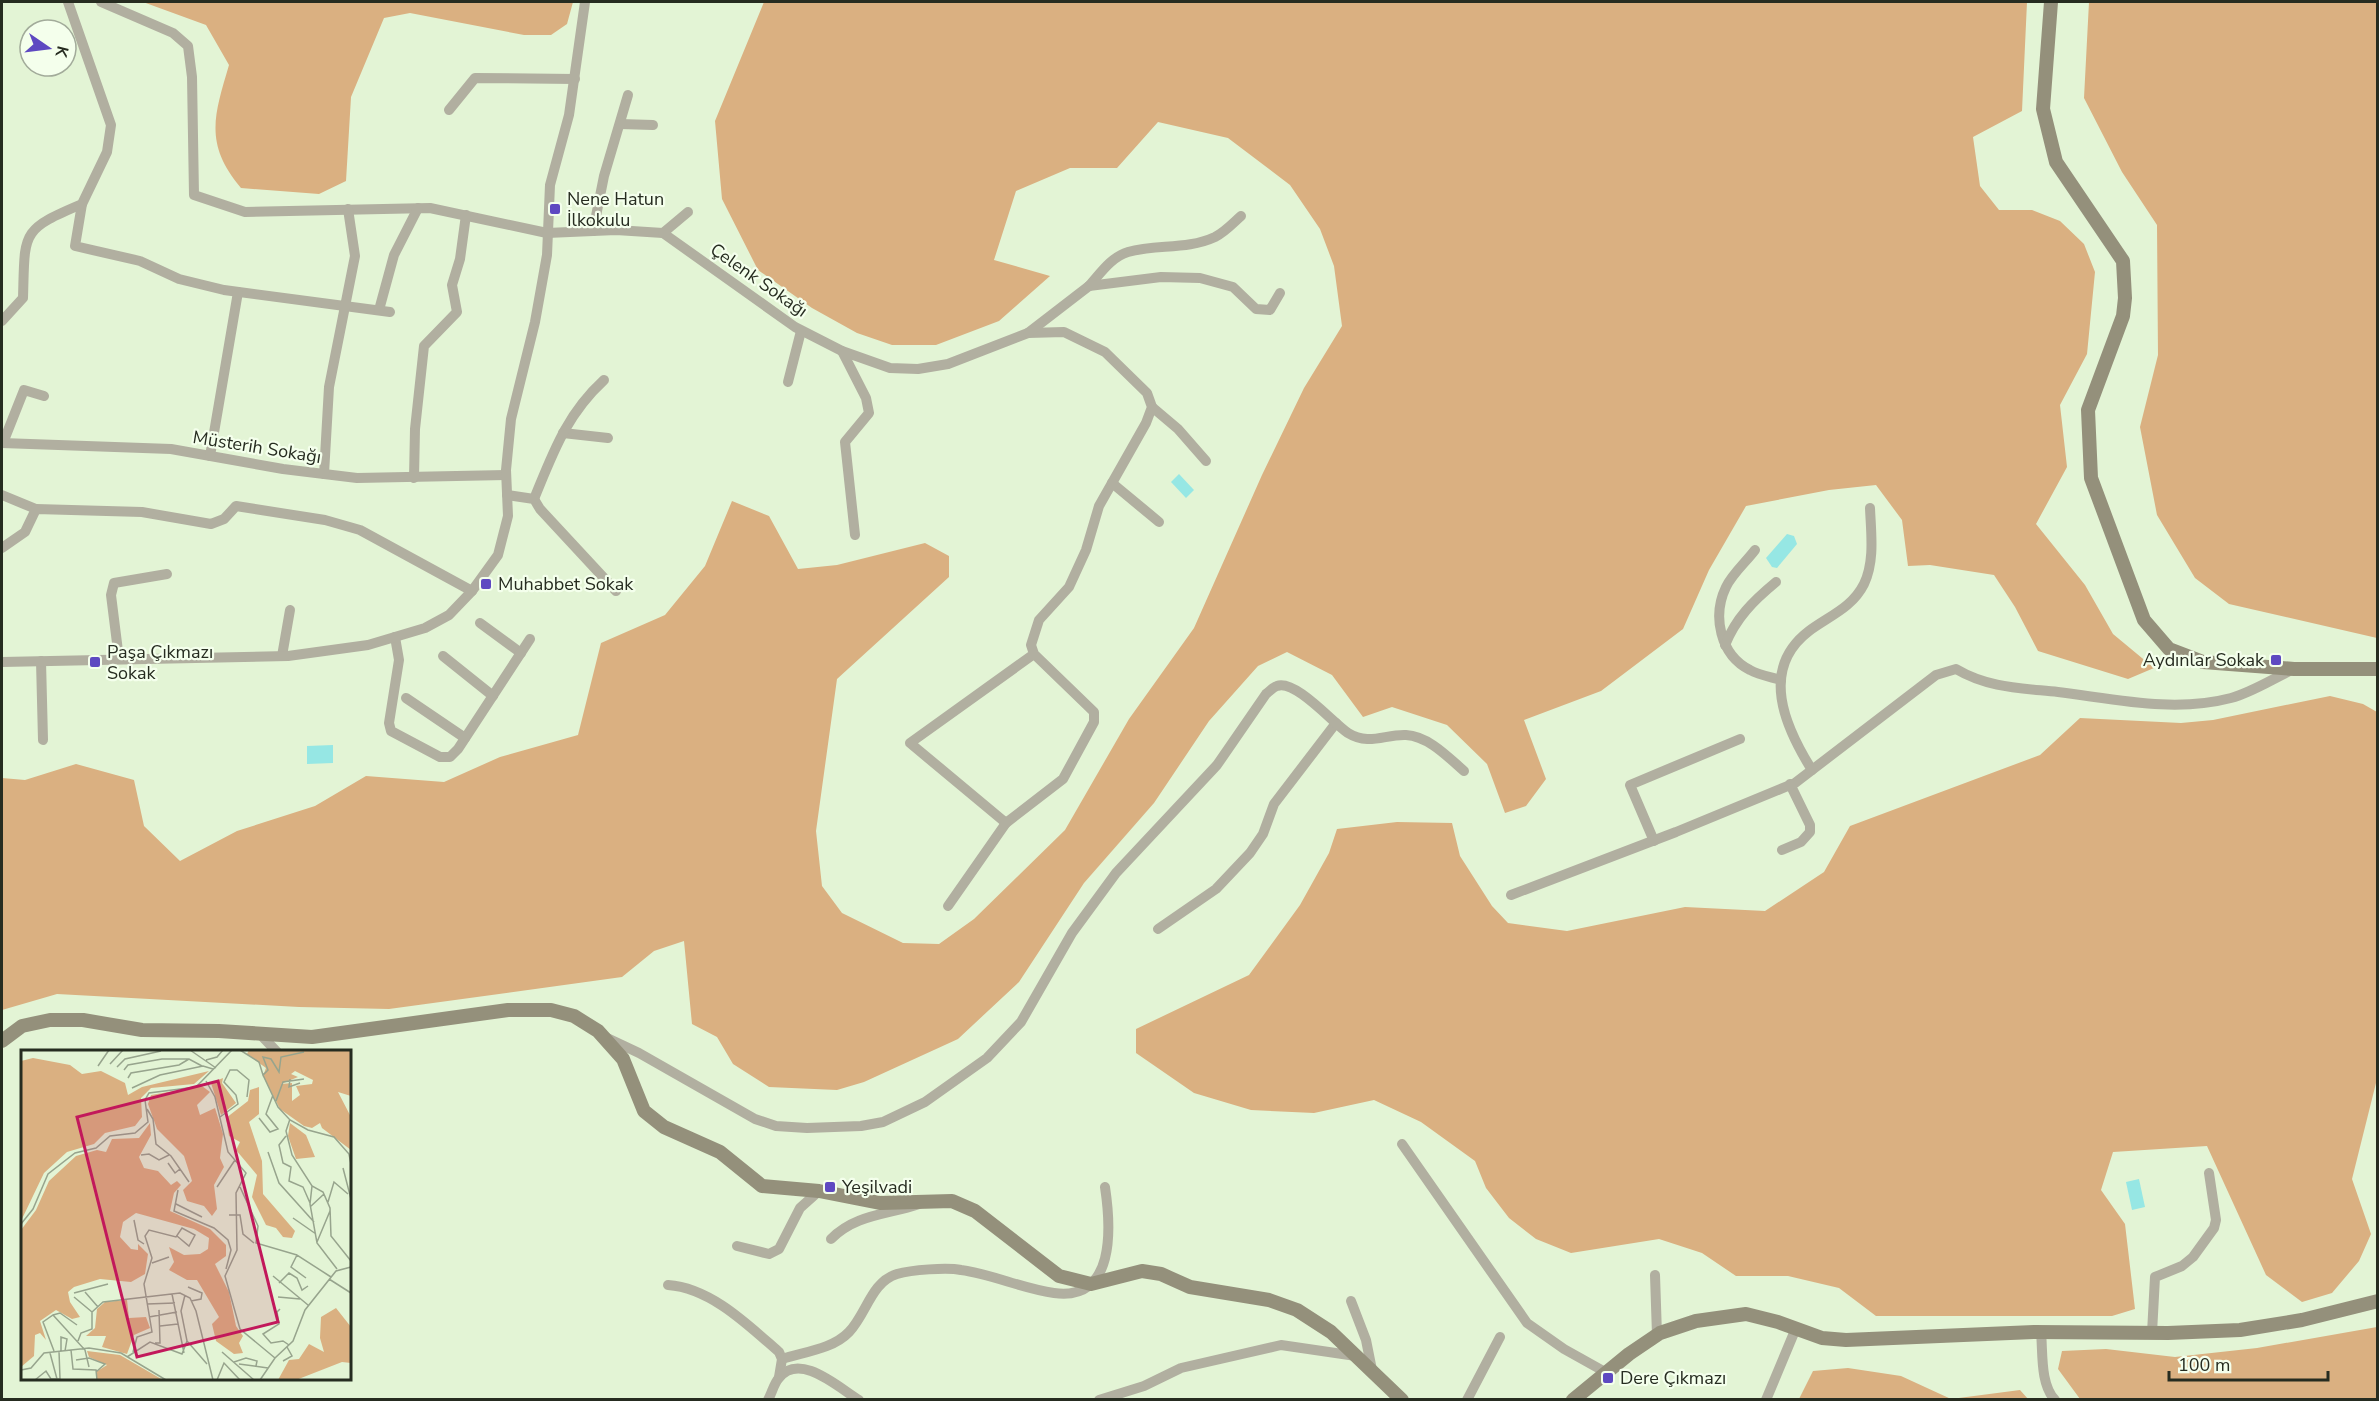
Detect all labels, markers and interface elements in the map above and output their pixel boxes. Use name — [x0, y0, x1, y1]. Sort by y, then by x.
north arrow — [18, 18, 78, 78]
text: K — [49, 44, 74, 61]
place label: Nene Hatun İlkokulu — [567, 187, 664, 232]
marker: Nene Hatun İlkokulu — [548, 202, 562, 216]
street label: Çelenk Sokağı — [705, 237, 813, 323]
street label: Müsterih Sokağı — [191, 425, 323, 469]
place label: Muhabbet Sokak — [498, 572, 634, 596]
marker: Muhabbet Sokak — [479, 577, 493, 591]
place label: Paşa Çıkmazı Sokak — [107, 640, 213, 685]
place label: Aydınlar Sokak — [2143, 648, 2265, 672]
marker: Aydınlar Sokak — [2269, 653, 2283, 667]
marker: Paşa Çıkmazı Sokak — [88, 655, 102, 669]
inset map — [21, 1050, 351, 1380]
place label: Yeşilvadi — [841, 1175, 912, 1199]
marker: Yeşilvadi — [823, 1180, 837, 1194]
scale bar — [2169, 1344, 2328, 1382]
text: 100 m — [2178, 1353, 2230, 1377]
place label: Dere Çıkmazı — [1620, 1366, 1726, 1390]
marker: Dere Çıkmazı — [1601, 1371, 1615, 1385]

